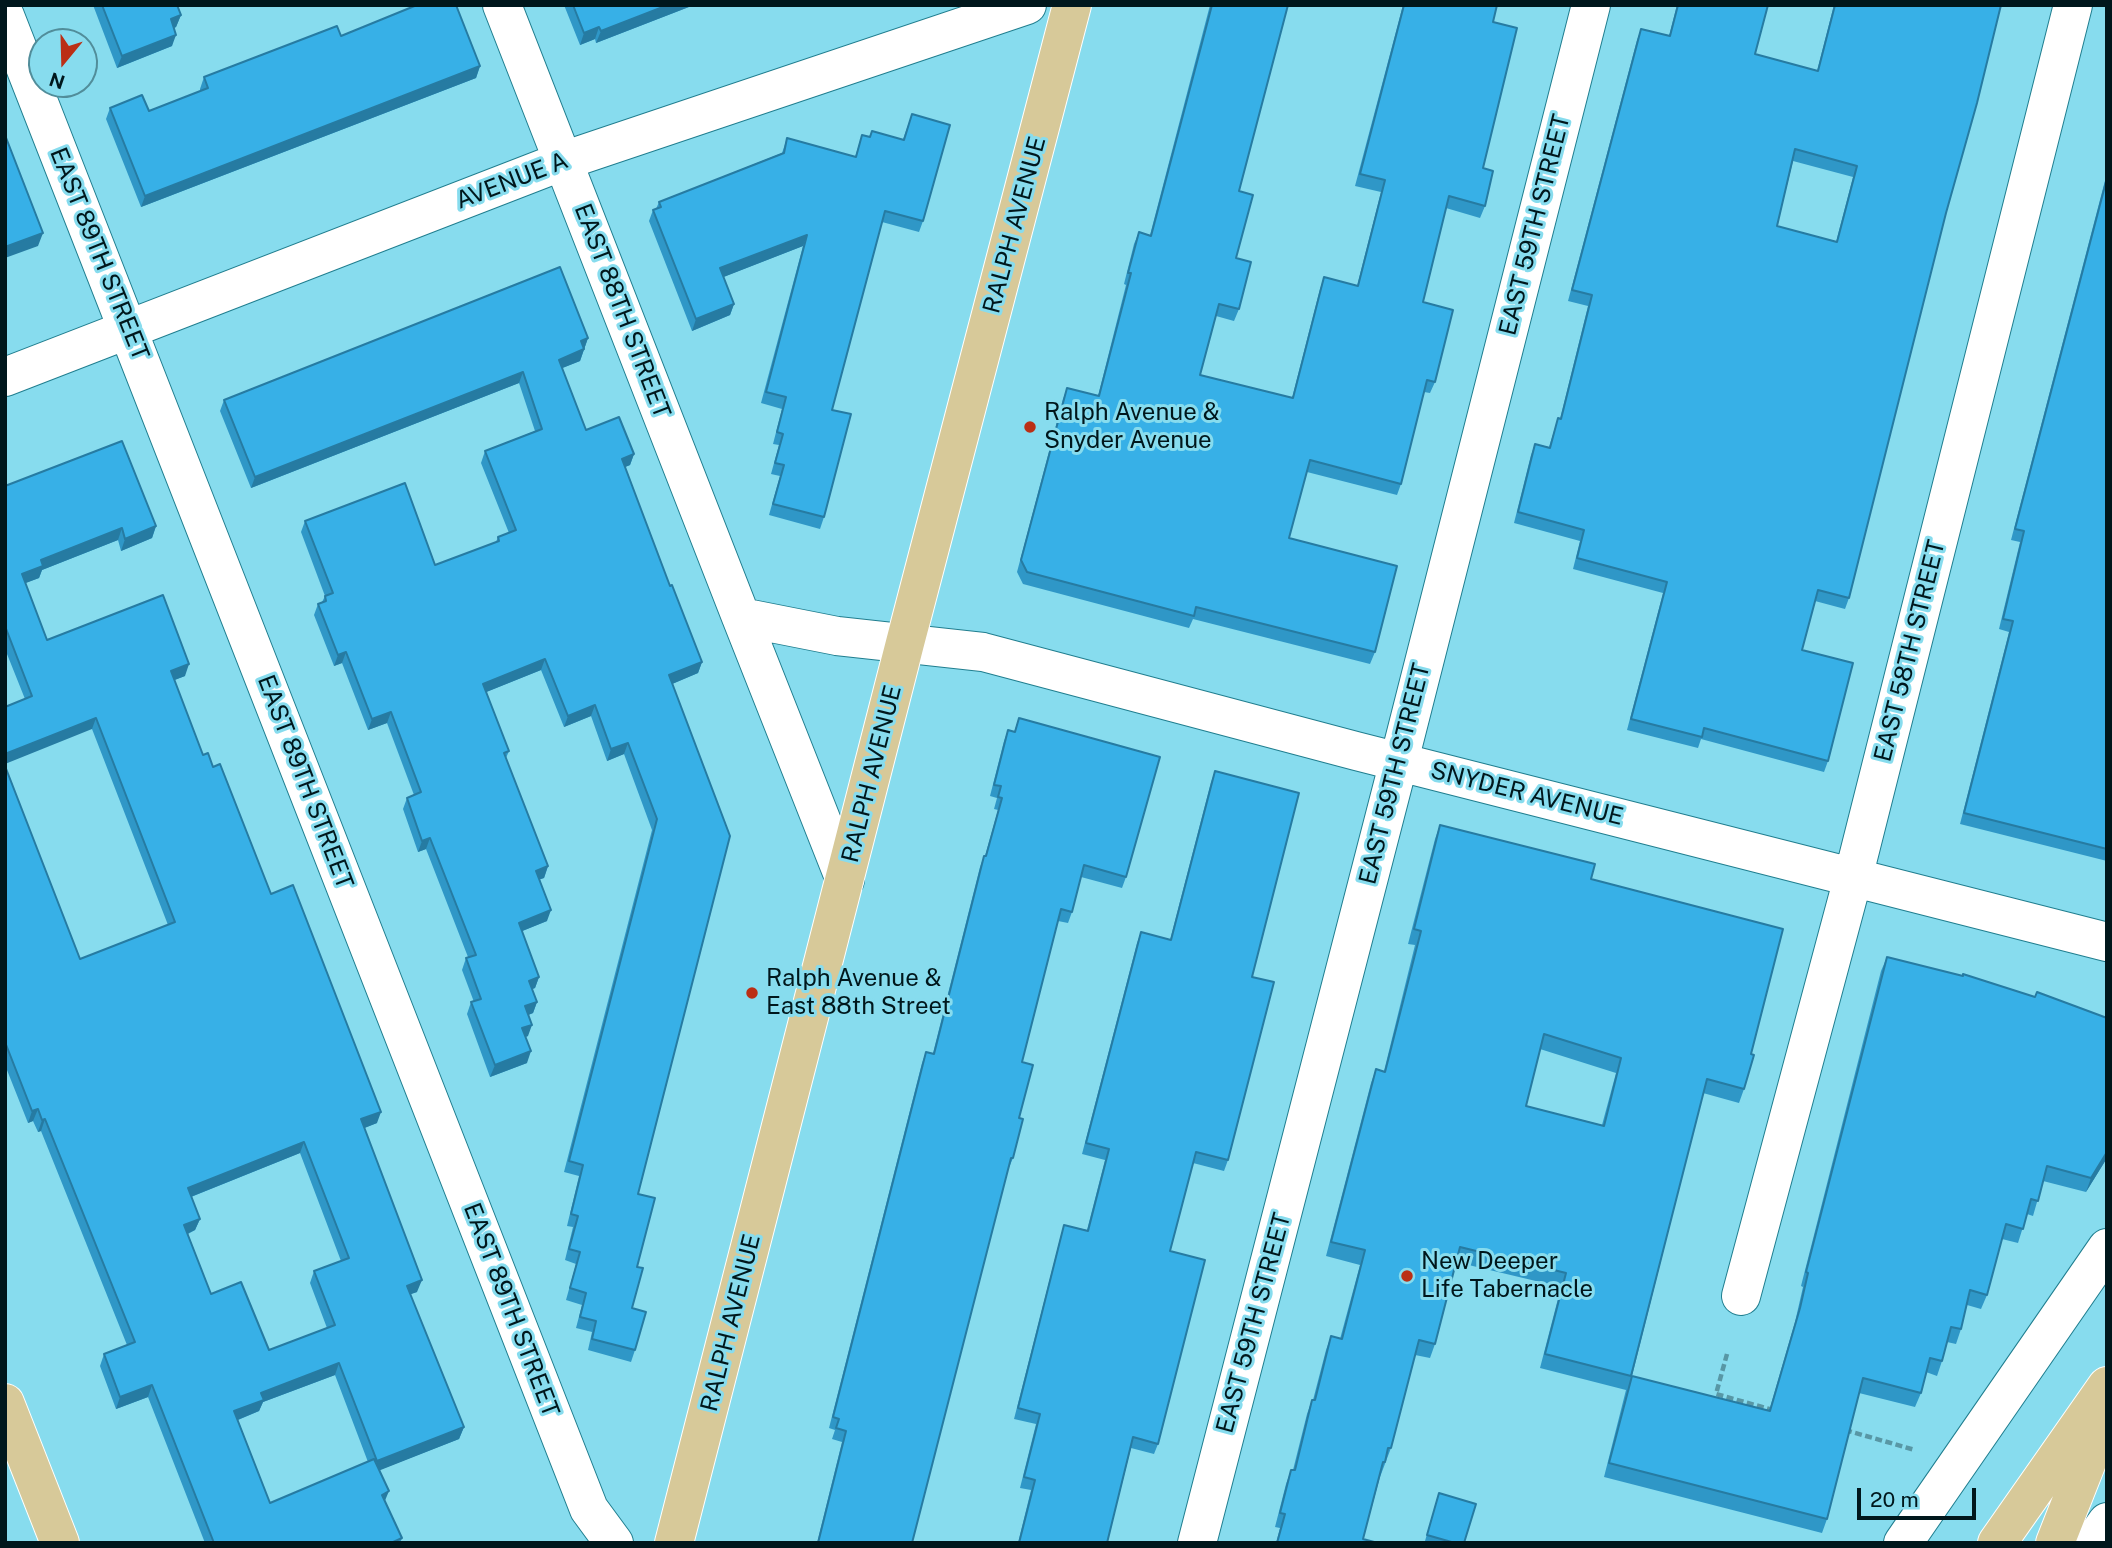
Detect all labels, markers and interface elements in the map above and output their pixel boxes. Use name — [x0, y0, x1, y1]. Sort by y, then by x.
north arrow — [28, 28, 98, 98]
text: N — [46, 68, 67, 94]
street label: EAST 59TH STREET — [1494, 112, 1576, 338]
street label: RALPH AVENUE — [978, 133, 1052, 317]
street label: EAST 89TH STREET — [43, 143, 155, 365]
street label: AVENUE A — [452, 146, 572, 216]
street label: EAST 88TH STREET — [568, 200, 676, 422]
place label: Ralph Avenue & Snyder Avenue — [1044, 399, 1220, 455]
marker: Ralph Avenue & Snyder Avenue — [1022, 419, 1038, 435]
street label: EAST 58TH STREET — [1869, 537, 1951, 765]
street label: EAST 59TH STREET — [1354, 661, 1436, 887]
street label: EAST 89TH STREET — [251, 671, 359, 893]
street label: RALPH AVENUE — [836, 682, 908, 866]
street label: SNYDER AVENUE — [1428, 756, 1626, 832]
place label: Ralph Avenue & East 88th Street — [766, 965, 951, 1021]
marker: Ralph Avenue & East 88th Street — [744, 985, 760, 1001]
street label: EAST 89TH STREET — [457, 1199, 565, 1421]
street label: EAST 59TH STREET — [1211, 1210, 1297, 1436]
street label: RALPH AVENUE — [695, 1231, 767, 1415]
place label: New Deeper Life Tabernacle — [1421, 1248, 1593, 1304]
marker: New Deeper Life Tabernacle — [1399, 1268, 1415, 1284]
scale bar — [1860, 1474, 1979, 1518]
text: 20 m — [1870, 1487, 1919, 1512]

